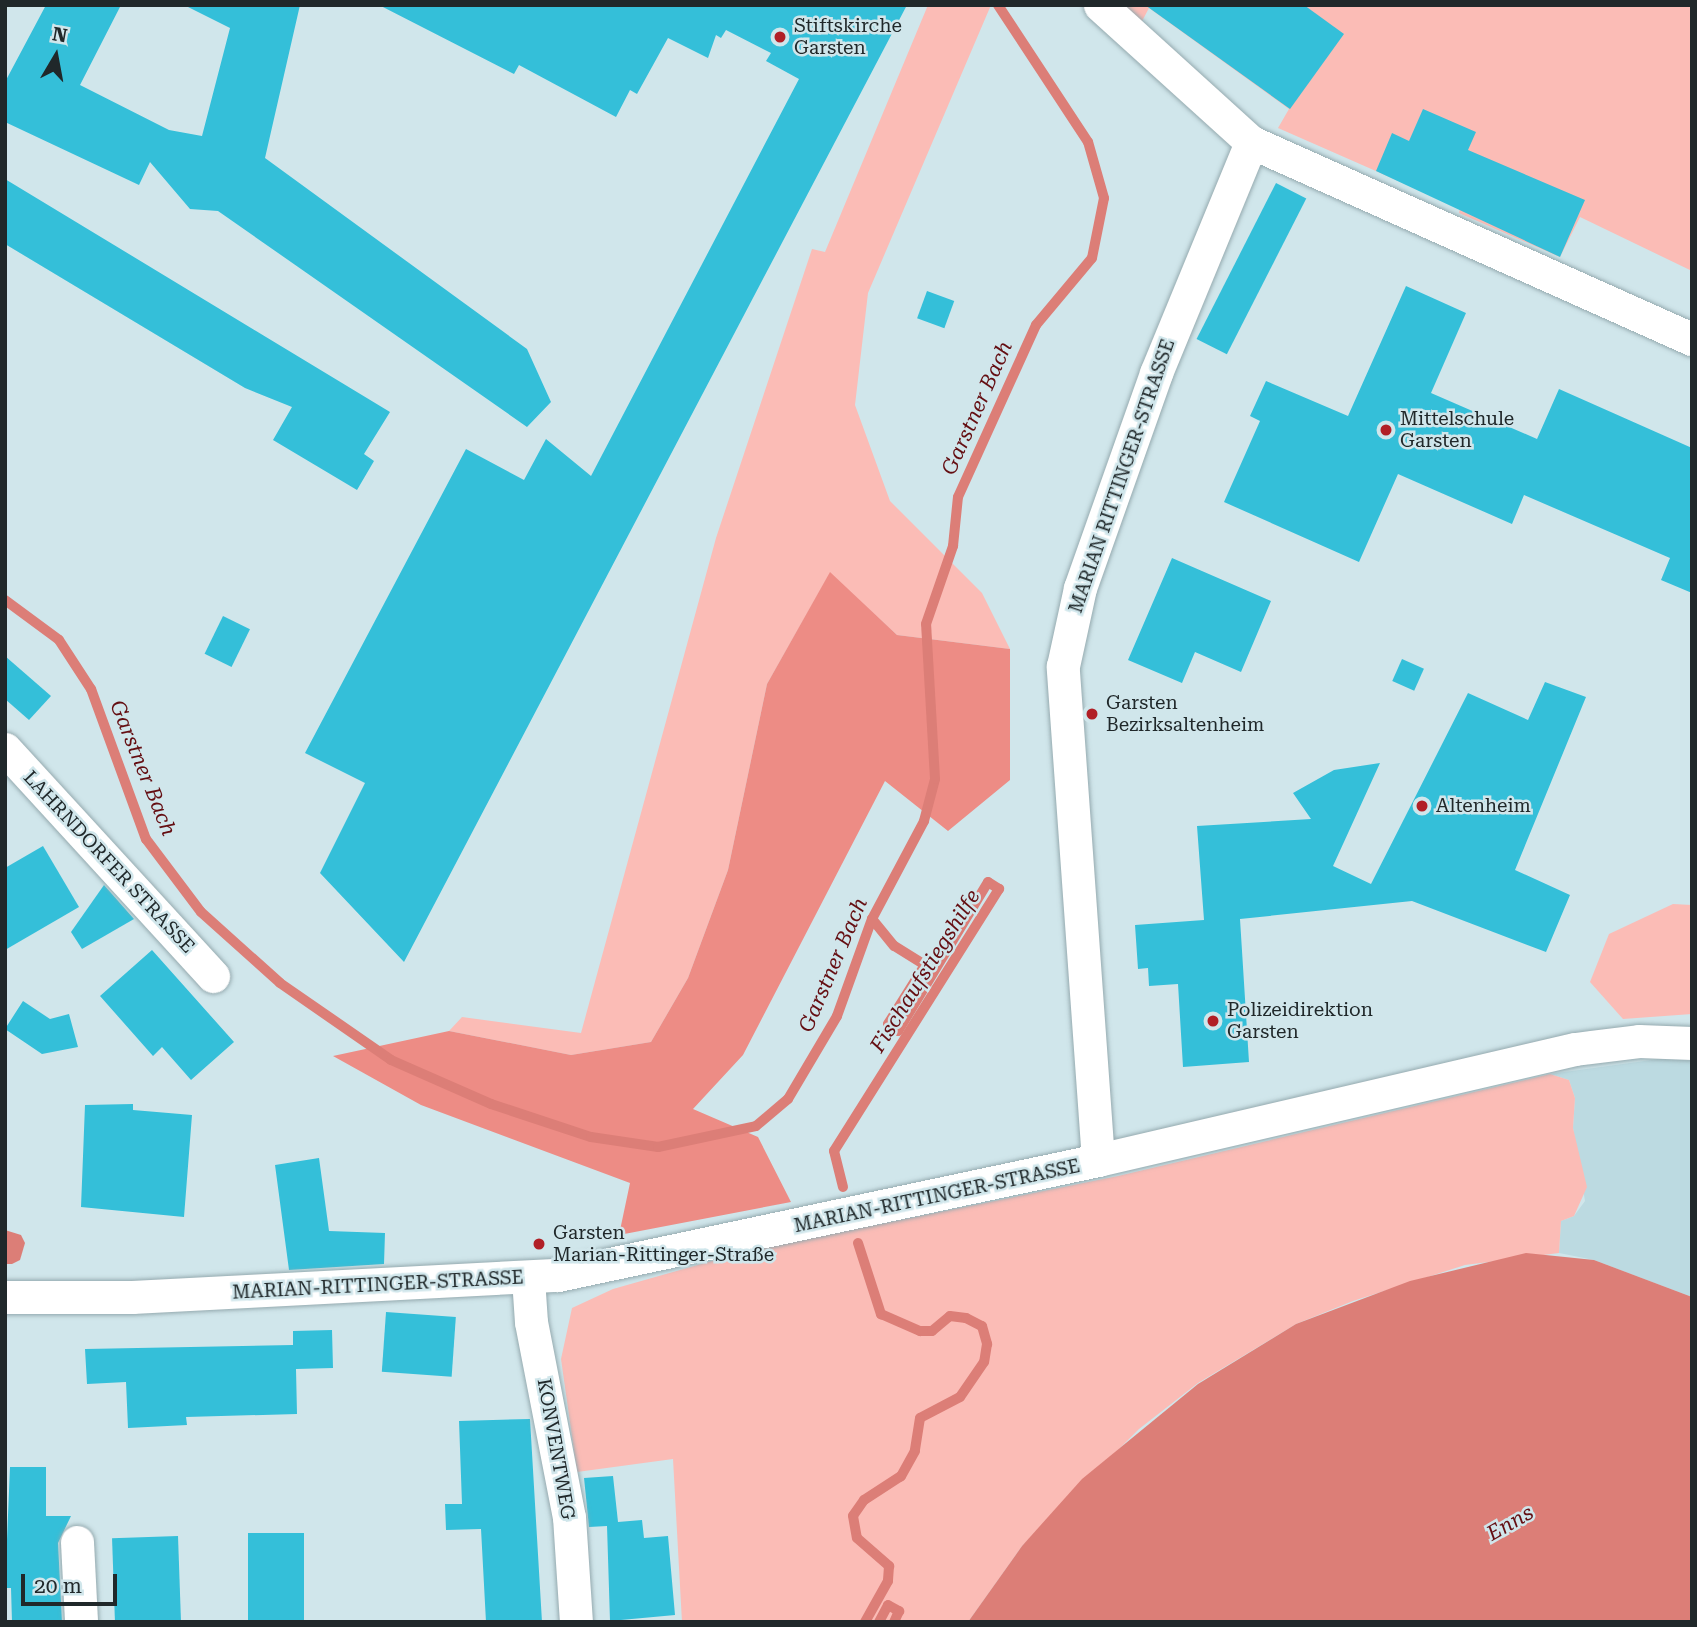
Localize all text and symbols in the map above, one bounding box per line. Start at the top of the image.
place label: Stiftskirche Garsten [794,15,902,59]
north arrow [21,21,91,91]
text: N [51,22,69,47]
marker: Stiftskirche Garsten [772,29,788,45]
street label: MARIAN RITTINGER-STRASSE [1064,336,1180,616]
water label: Garstner Bach [936,337,1018,479]
place label: Mittelschule Garsten [1400,408,1514,452]
marker: Mittelschule Garsten [1378,422,1394,438]
place label: Garsten Bezirksaltenheim [1106,692,1264,736]
water label: Garstner Bach [104,697,182,839]
marker: Garsten Bezirksaltenheim [1084,706,1100,722]
street label: LAHRNDORFER STRASSE [19,766,199,958]
place label: Altenheim [1436,795,1531,817]
marker: Altenheim [1414,798,1430,814]
water label: Fischaufstiegshilfe [865,885,985,1057]
water label: Garstner Bach [793,894,873,1036]
place label: Polizeidirektion Garsten [1227,999,1373,1043]
marker: Polizeidirektion Garsten [1205,1013,1221,1029]
street label: MARIAN-RITTINGER-STRASSE [792,1155,1082,1237]
place label: Garsten Marian-Rittinger-Straße [553,1222,774,1266]
marker: Garsten Marian-Rittinger-Straße [531,1236,547,1252]
street label: MARIAN-RITTINGER-STRASSE [232,1266,524,1304]
street label: KONVENTWEG [532,1377,580,1521]
water label: Enns [1482,1500,1538,1546]
scale bar [24,1560,121,1604]
text: 20 m [34,1574,82,1598]

